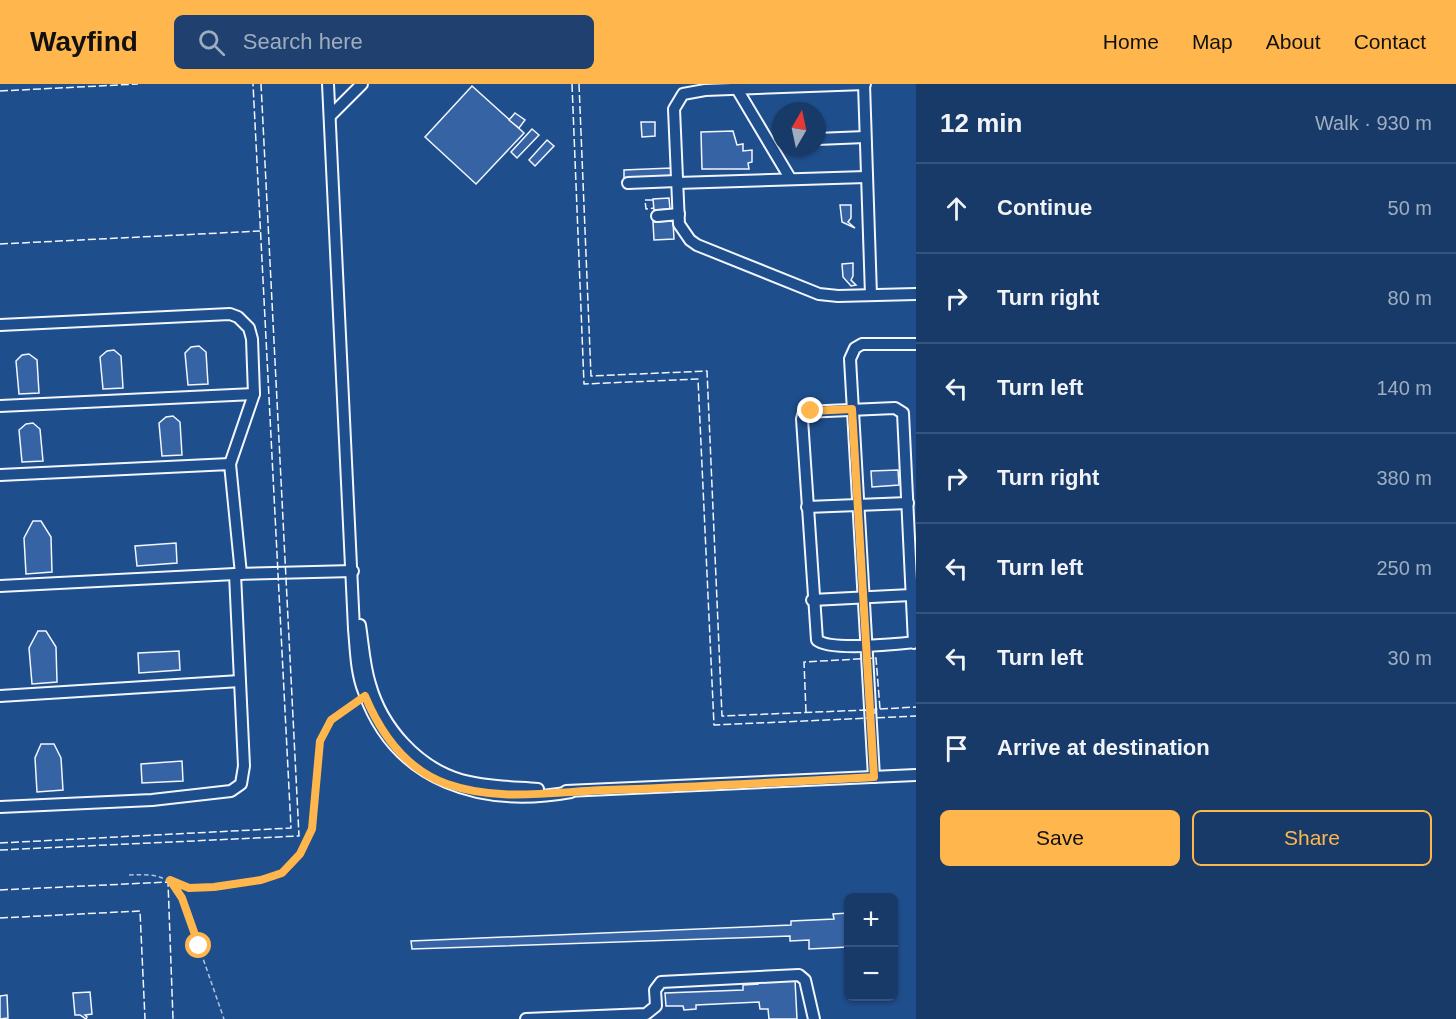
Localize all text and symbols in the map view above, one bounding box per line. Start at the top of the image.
search box [174,15,594,69]
text: Wayfind [30,26,138,57]
icon: search [195,26,228,59]
text: Search here [243,29,363,54]
text: Home [1103,30,1159,53]
text: Map [1192,30,1233,53]
text: About [1266,30,1321,53]
text: Contact [1354,30,1426,53]
north arrow [772,102,826,156]
text: 12 min [940,108,1022,138]
text: Walk · 930 m [1315,112,1432,134]
icon: ahead [940,192,973,225]
text: Continue [997,195,1092,220]
text: 50 m [1388,197,1432,219]
icon: right [940,282,973,315]
text: Turn right [997,285,1099,310]
text: 80 m [1388,287,1432,309]
icon: left [940,372,973,405]
text: Turn left [997,375,1083,400]
text: 140 m [1376,377,1432,399]
route end [797,397,823,423]
icon: right [940,462,973,495]
text: Turn right [997,465,1099,490]
text: 380 m [1376,467,1432,489]
icon: left [940,552,973,585]
text: Turn left [997,555,1083,580]
text: 250 m [1376,557,1432,579]
icon: left [940,642,973,675]
text: Turn left [997,645,1083,670]
text: 30 m [1388,647,1432,669]
icon: arrive [940,732,973,765]
text: Arrive at destination [997,735,1210,760]
button: Save [940,810,1180,866]
button: Share [1192,810,1432,866]
map controls [844,893,898,1001]
button: + [844,893,898,947]
route start [185,932,211,958]
button: − [844,947,898,1001]

